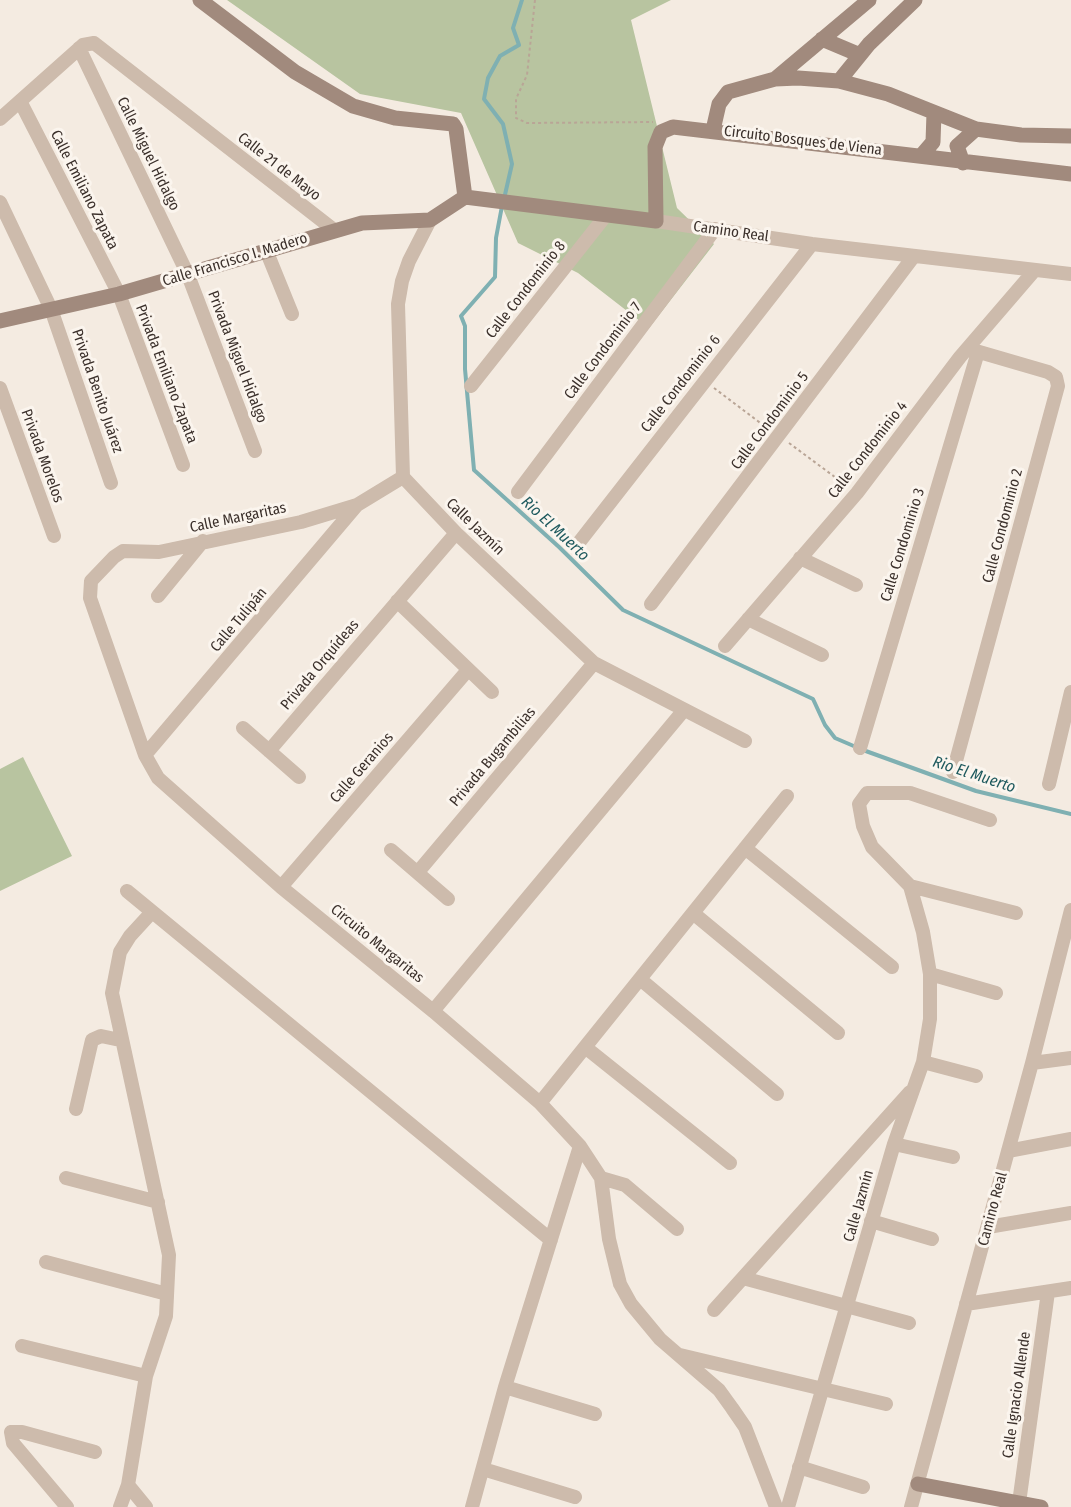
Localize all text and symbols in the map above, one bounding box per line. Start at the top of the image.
street label: Calle Miguel Hidalgo [113,94,183,214]
street label: Circuito Bosques de Viena [723,122,883,160]
street label: Calle Emiliano Zapata [46,127,122,253]
street label: Calle 21 de Mayo [234,129,324,205]
street label: Camino Real [692,218,770,246]
street label: Calle Francisco I. Madero [160,229,310,291]
street label: Calle Condominio 8 [482,238,570,342]
street label: Privada Miguel Hidalgo [203,288,271,426]
street label: Calle Condominio 7 [561,299,645,403]
street label: Privada Emiliano Zapata [131,302,201,446]
street label: Privada Benito Juárez [67,327,127,455]
street label: Calle Condominio 6 [637,332,725,436]
street label: Calle Condominio 5 [727,369,813,473]
street label: Calle Condominio 4 [825,398,911,502]
street label: Privada Morelos [17,407,67,505]
street label: Calle Condominio 2 [979,467,1027,585]
street label: Calle Condominio 3 [877,486,929,604]
water label: Rio El Muerto [517,493,593,565]
street label: Calle Jazmín [442,495,508,559]
street label: Calle Margaritas [188,499,288,537]
street label: Calle Tulipán [207,584,271,656]
street label: Privada Orquídeas [277,616,363,714]
street label: Privada Bugambilias [446,704,540,810]
street label: Calle Geranios [326,729,398,807]
water label: Rio El Muerto [930,753,1018,797]
street label: Circuito Margaritas [327,901,427,987]
street label: Calle Jazmín [840,1168,878,1244]
street label: Camino Real [974,1170,1012,1248]
street label: Calle Ignacio Allende [999,1330,1035,1460]

